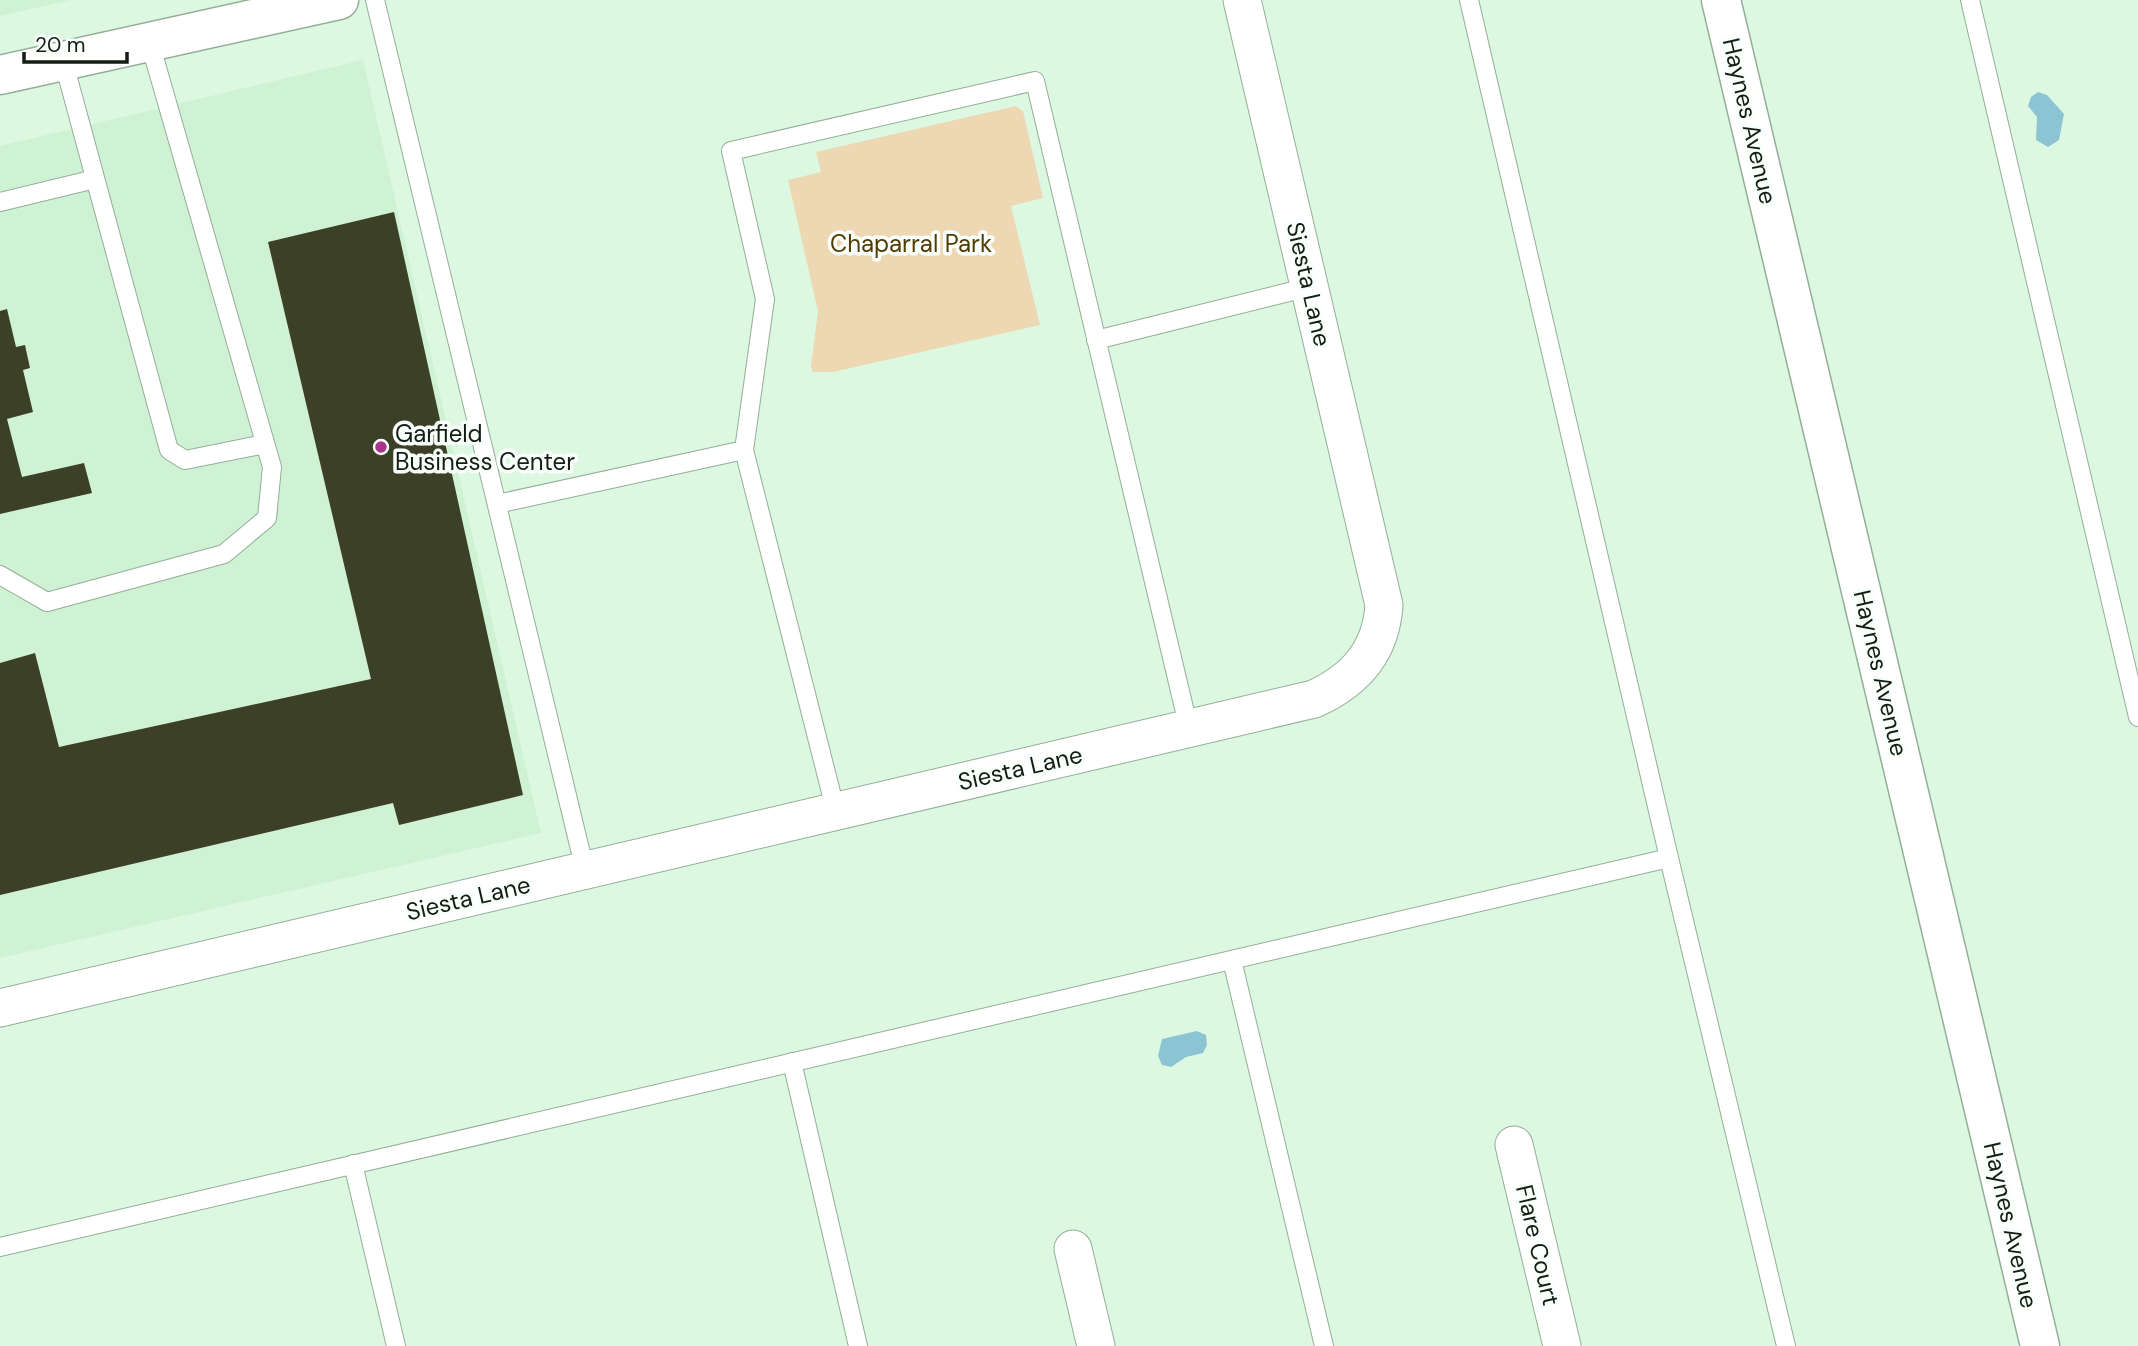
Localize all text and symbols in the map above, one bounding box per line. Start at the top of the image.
scale bar [24,21,128,65]
text: 20 m [35,31,86,59]
street label: Haynes Avenue [1716,35,1784,207]
street label: Siesta Lane [1280,219,1338,349]
park label: Chaparral Park [830,228,992,259]
place label: Garfield Business Center [395,418,575,477]
marker: Garfield Business Center [373,439,389,455]
street label: Haynes Avenue [1847,587,1915,759]
street label: Siesta Lane [955,739,1085,797]
street label: Siesta Lane [403,869,533,927]
street label: Haynes Avenue [1977,1139,2045,1311]
street label: Flare Court [1509,1182,1567,1308]

